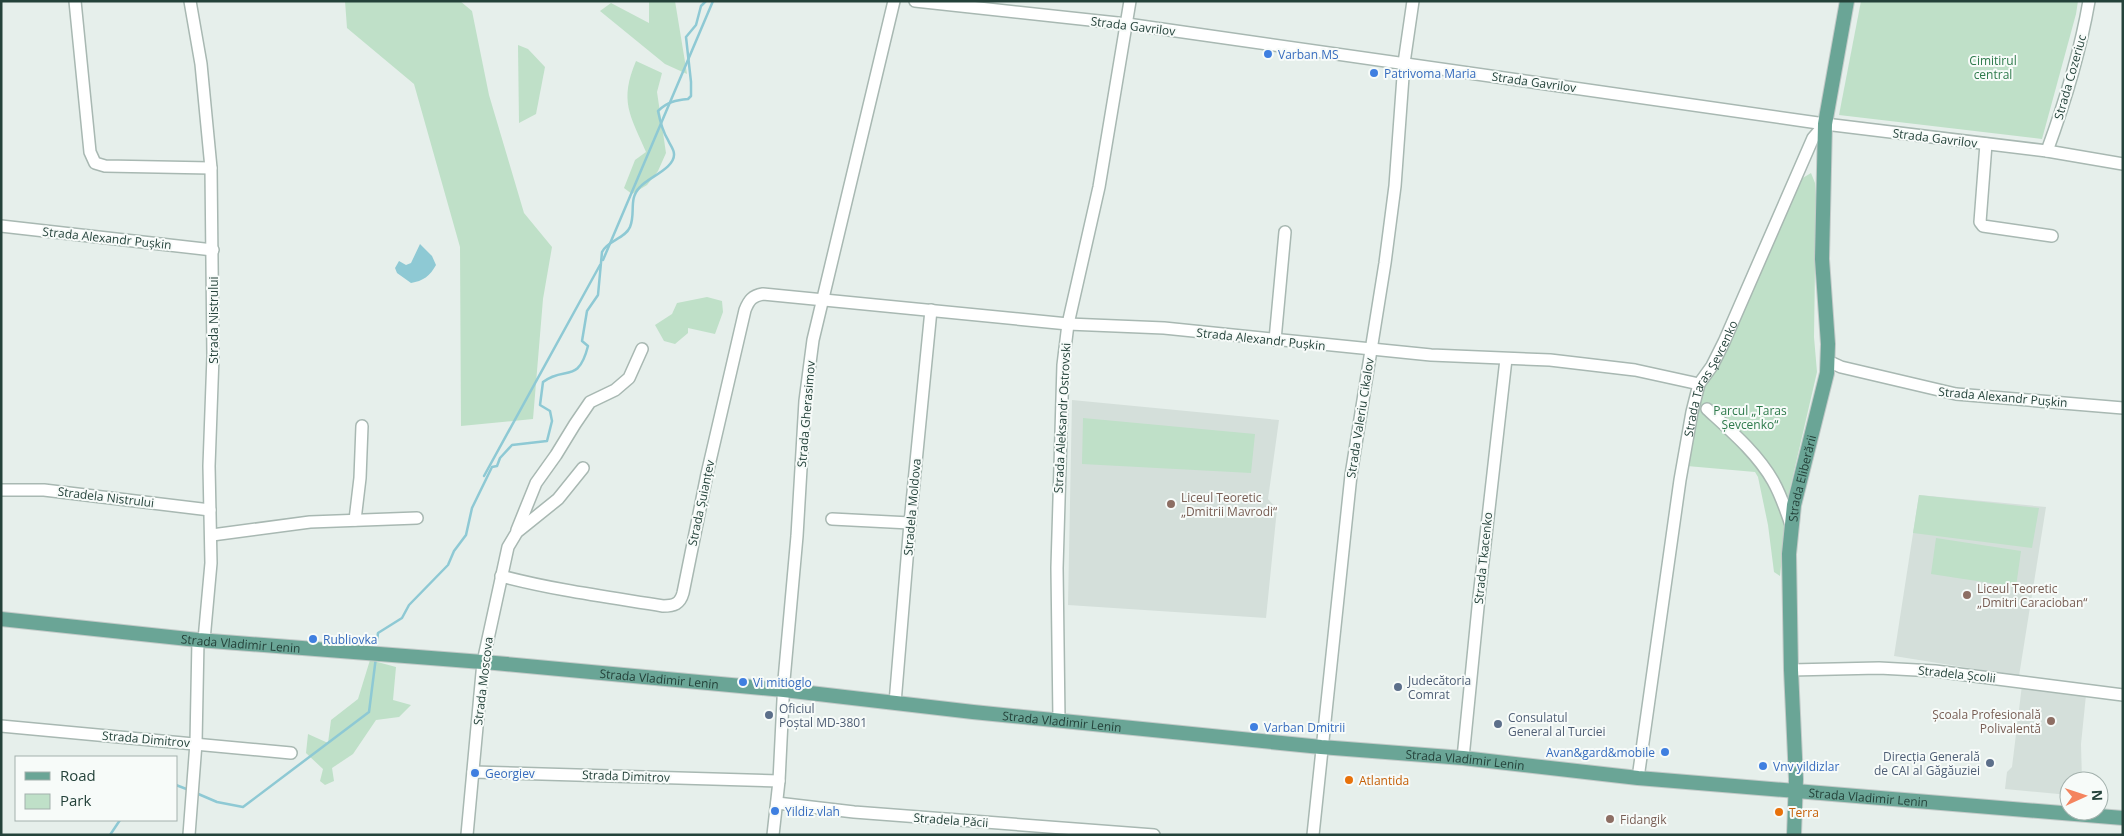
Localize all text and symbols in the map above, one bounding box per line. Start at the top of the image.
street label: Strada Gavrilov [1090,12,1176,40]
street label: Strada Cozeriuc [2050,32,2090,122]
place label: Varban MS [1278,46,1339,63]
marker: Varban MS [1262,48,1274,60]
park label: Cimitirul central [1969,52,2017,83]
place label: Patrivoma Maria [1384,65,1476,82]
marker: Patrivoma Maria [1368,67,1380,79]
street label: Strada Gavrilov [1491,68,1577,96]
street label: Strada Gavrilov [1892,124,1978,152]
street label: Strada Alexandr Pușkin [42,223,172,253]
street label: Strada Nistrului [205,276,222,364]
street label: Strada Taras Șevcenko [1679,317,1741,438]
street label: Strada Alexandr Pușkin [1196,324,1326,354]
street label: Strada Aleksandr Ostrovski [1050,342,1074,494]
street label: Strada Valeriu Cikalov [1342,357,1378,479]
street label: Strada Gherasimov [793,360,819,468]
street label: Strada Alexandr Pușkin [1938,383,2068,411]
park label: Parcul „Taras Șevcenko“ [1713,402,1787,433]
street label: Strada Eliberării [1784,433,1820,523]
street label: Strada Șuianțev [684,458,718,548]
street label: Stradela Moldova [899,458,925,556]
street label: Stradela Nistrului [57,483,155,511]
place label: Liceul Teoretic „Dmitrii Mavrodi“ [1181,489,1278,520]
marker: Liceul Teoretic „Dmitrii Mavrodi“ [1165,498,1177,510]
street label: Strada Tkacenko [1470,511,1496,605]
place label: Liceul Teoretic „Dmitri Caracioban“ [1977,580,2088,611]
marker: Liceul Teoretic „Dmitri Caracioban“ [1961,589,1973,601]
street label: Strada Vladimir Lenin [180,630,301,656]
place label: Rubliovka [323,631,377,648]
marker: Rubliovka [307,633,319,645]
street label: Strada Moscova [469,636,497,726]
street label: Stradela Școlii [1917,661,1997,687]
street label: Strada Vladimir Lenin [599,664,720,692]
place label: Judecătoria Comrat [1407,672,1471,703]
place label: Vi mitioglo [753,674,812,691]
marker: Vi mitioglo [737,676,749,688]
marker: Judecătoria Comrat [1392,681,1404,693]
place label: Oficiul Poștal MD-3801 [779,700,867,731]
place label: Școala Profesională Polivalentă [1932,706,2041,737]
street label: Strada Vladimir Lenin [1002,707,1122,735]
marker: Oficiul Poștal MD-3801 [763,709,775,721]
place label: Consulatul General al Turciei [1508,709,1606,740]
marker: Școala Profesională Polivalentă [2045,715,2057,727]
marker: Consulatul General al Turciei [1492,718,1504,730]
place label: Varban Dmitrii [1264,719,1345,736]
marker: Varban Dmitrii [1248,721,1260,733]
street label: Strada Dimitrov [102,727,190,751]
place label: Avan&gard&mobile [1546,744,1655,761]
street label: Strada Vladimir Lenin [1405,745,1526,774]
marker: Avan&gard&mobile [1659,746,1671,758]
place label: Direcția Generală de CAI al Găgăuziei [1874,748,1980,779]
legend [15,756,178,821]
marker: Direcția Generală de CAI al Găgăuziei [1984,757,1996,769]
place label: Vnv yildizlar [1773,758,1839,775]
marker: Vnv yildizlar [1757,760,1769,772]
text: Road [60,765,96,785]
place label: Georgiev [485,765,535,782]
street label: Strada Dimitrov [582,766,670,786]
marker: Georgiev [469,767,481,779]
north arrow [2059,771,2109,821]
place label: Atlantida [1359,772,1409,789]
marker: Atlantida [1343,774,1355,786]
street label: Strada Vladimir Lenin [1808,784,1929,810]
text: N [2088,789,2107,801]
text: Park [60,790,91,810]
place label: Yildiz vlah [785,803,840,820]
place label: Terra [1789,804,1819,821]
marker: Yildiz vlah [769,805,781,817]
marker: Terra [1773,806,1785,818]
street label: Stradela Păcii [913,809,989,831]
place label: Fidangik [1620,811,1667,828]
marker: Fidangik [1604,813,1616,825]

